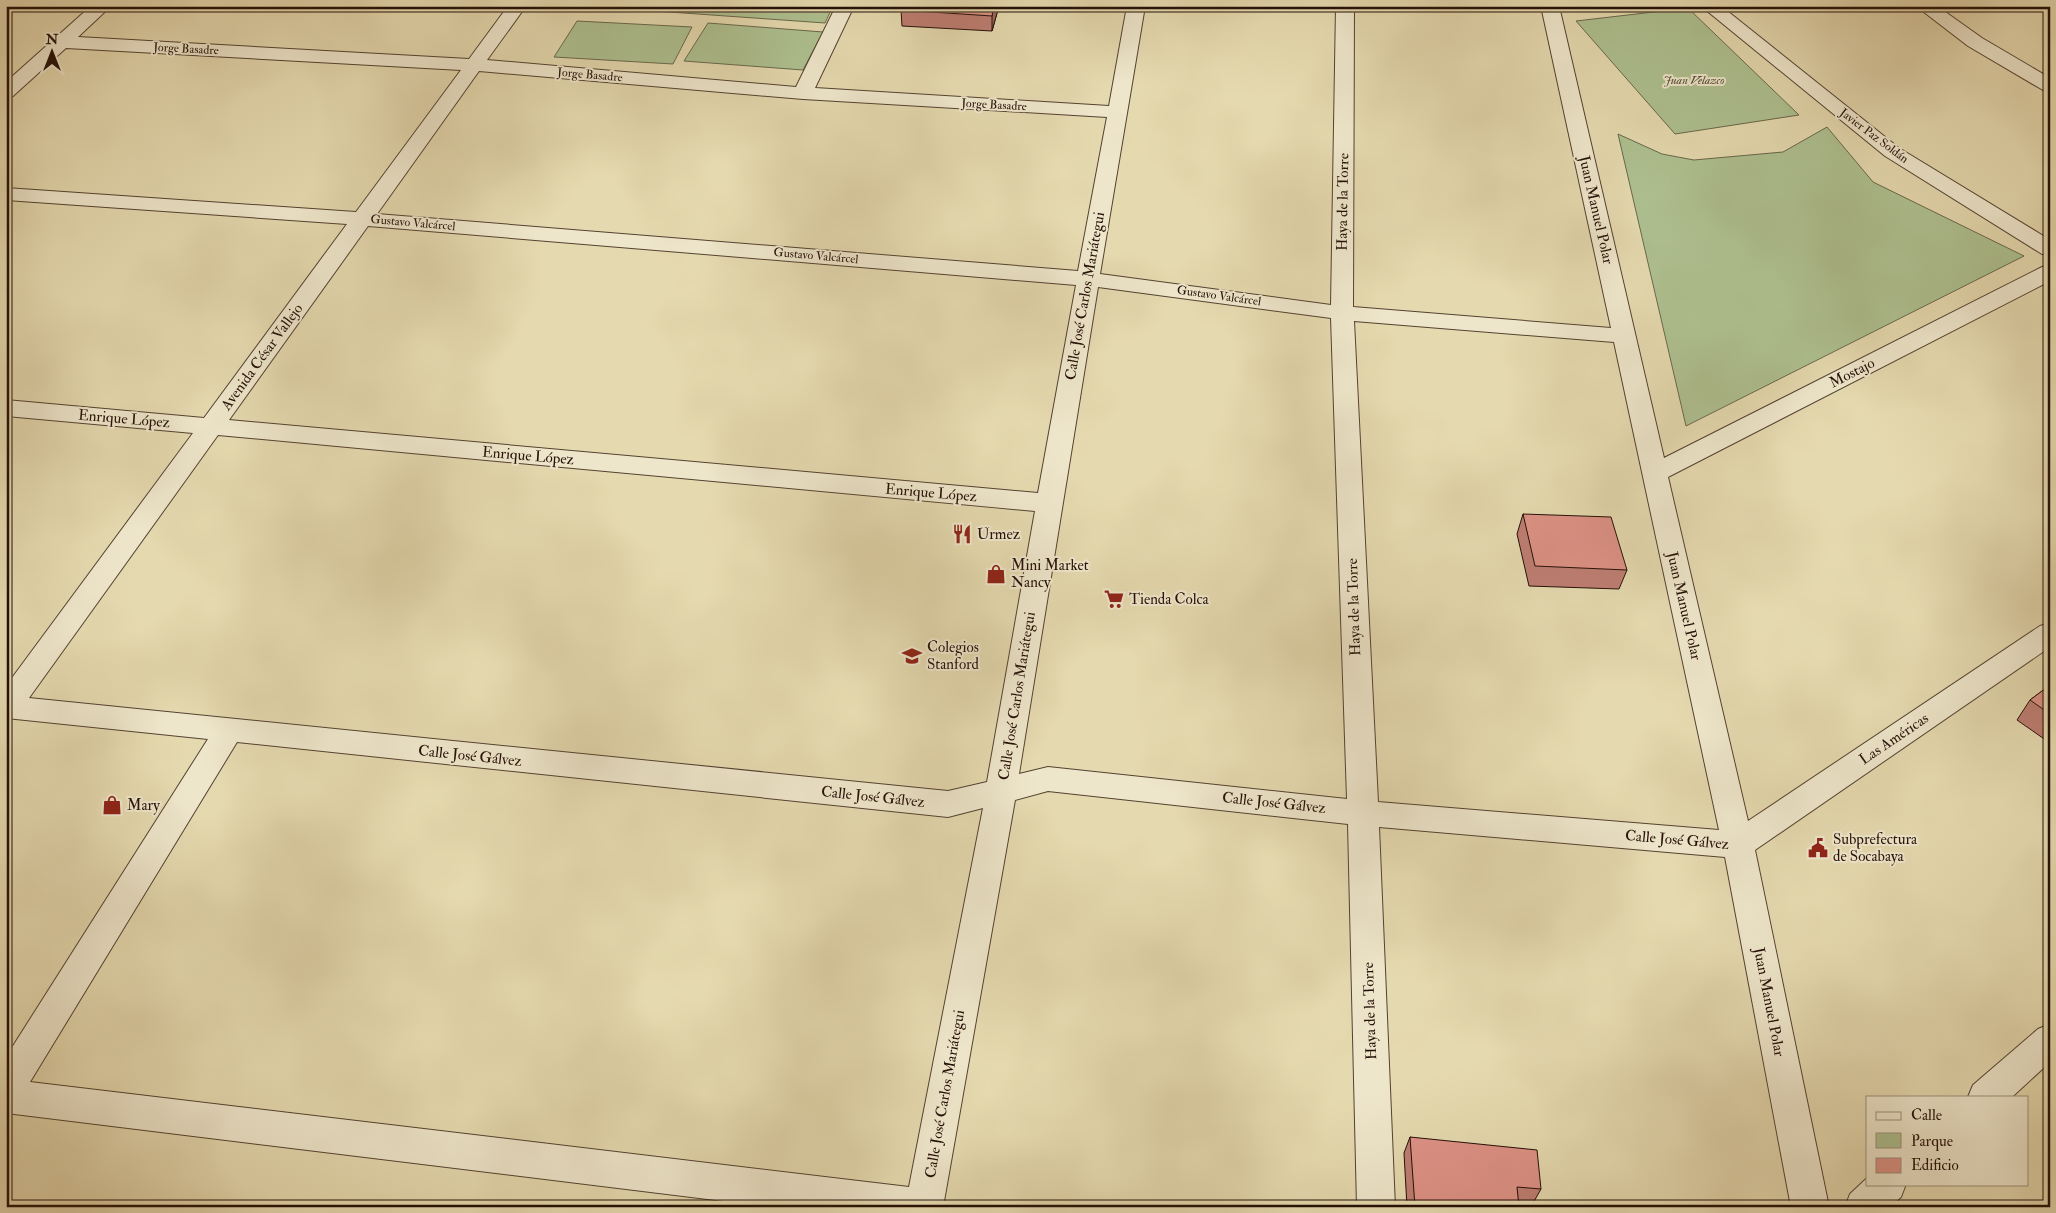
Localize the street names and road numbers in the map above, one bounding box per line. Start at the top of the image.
street label: Jorge Basadre [152,40,219,58]
street label: Jorge Basadre [556,65,623,85]
street label: Jorge Basadre [960,96,1027,114]
street label: Javier Paz Soldán [1836,105,1911,167]
street label: Haya de la Torre [1333,153,1353,251]
street label: Juan Manuel Polar [1573,153,1618,267]
street label: Calle José Carlos Mariátegui [1061,210,1110,382]
street label: Gustavo Valcárcel [370,212,456,234]
street label: Gustavo Valcárcel [773,245,859,267]
street label: Gustavo Valcárcel [1176,283,1262,309]
street label: Avenida César Vallejo [216,300,307,415]
street label: Mostajo [1826,354,1878,392]
street label: Enrique López [77,406,171,433]
street label: Enrique López [481,443,575,470]
street label: Enrique López [884,480,978,507]
street label: Juan Manuel Polar [1661,549,1706,663]
street label: Haya de la Torre [1343,558,1365,656]
street label: Calle José Carlos Mariátegui [994,610,1041,782]
street label: Las Américas [1856,709,1932,769]
street label: Calle José Gálvez [417,741,523,772]
street label: Calle José Gálvez [820,782,926,813]
street label: Calle José Gálvez [1221,788,1327,819]
street label: Calle José Gálvez [1624,826,1730,855]
street label: Juan Manuel Polar [1748,945,1789,1059]
street label: Haya de la Torre [1359,962,1381,1060]
street label: Calle José Carlos Mariátegui [921,1008,970,1180]

